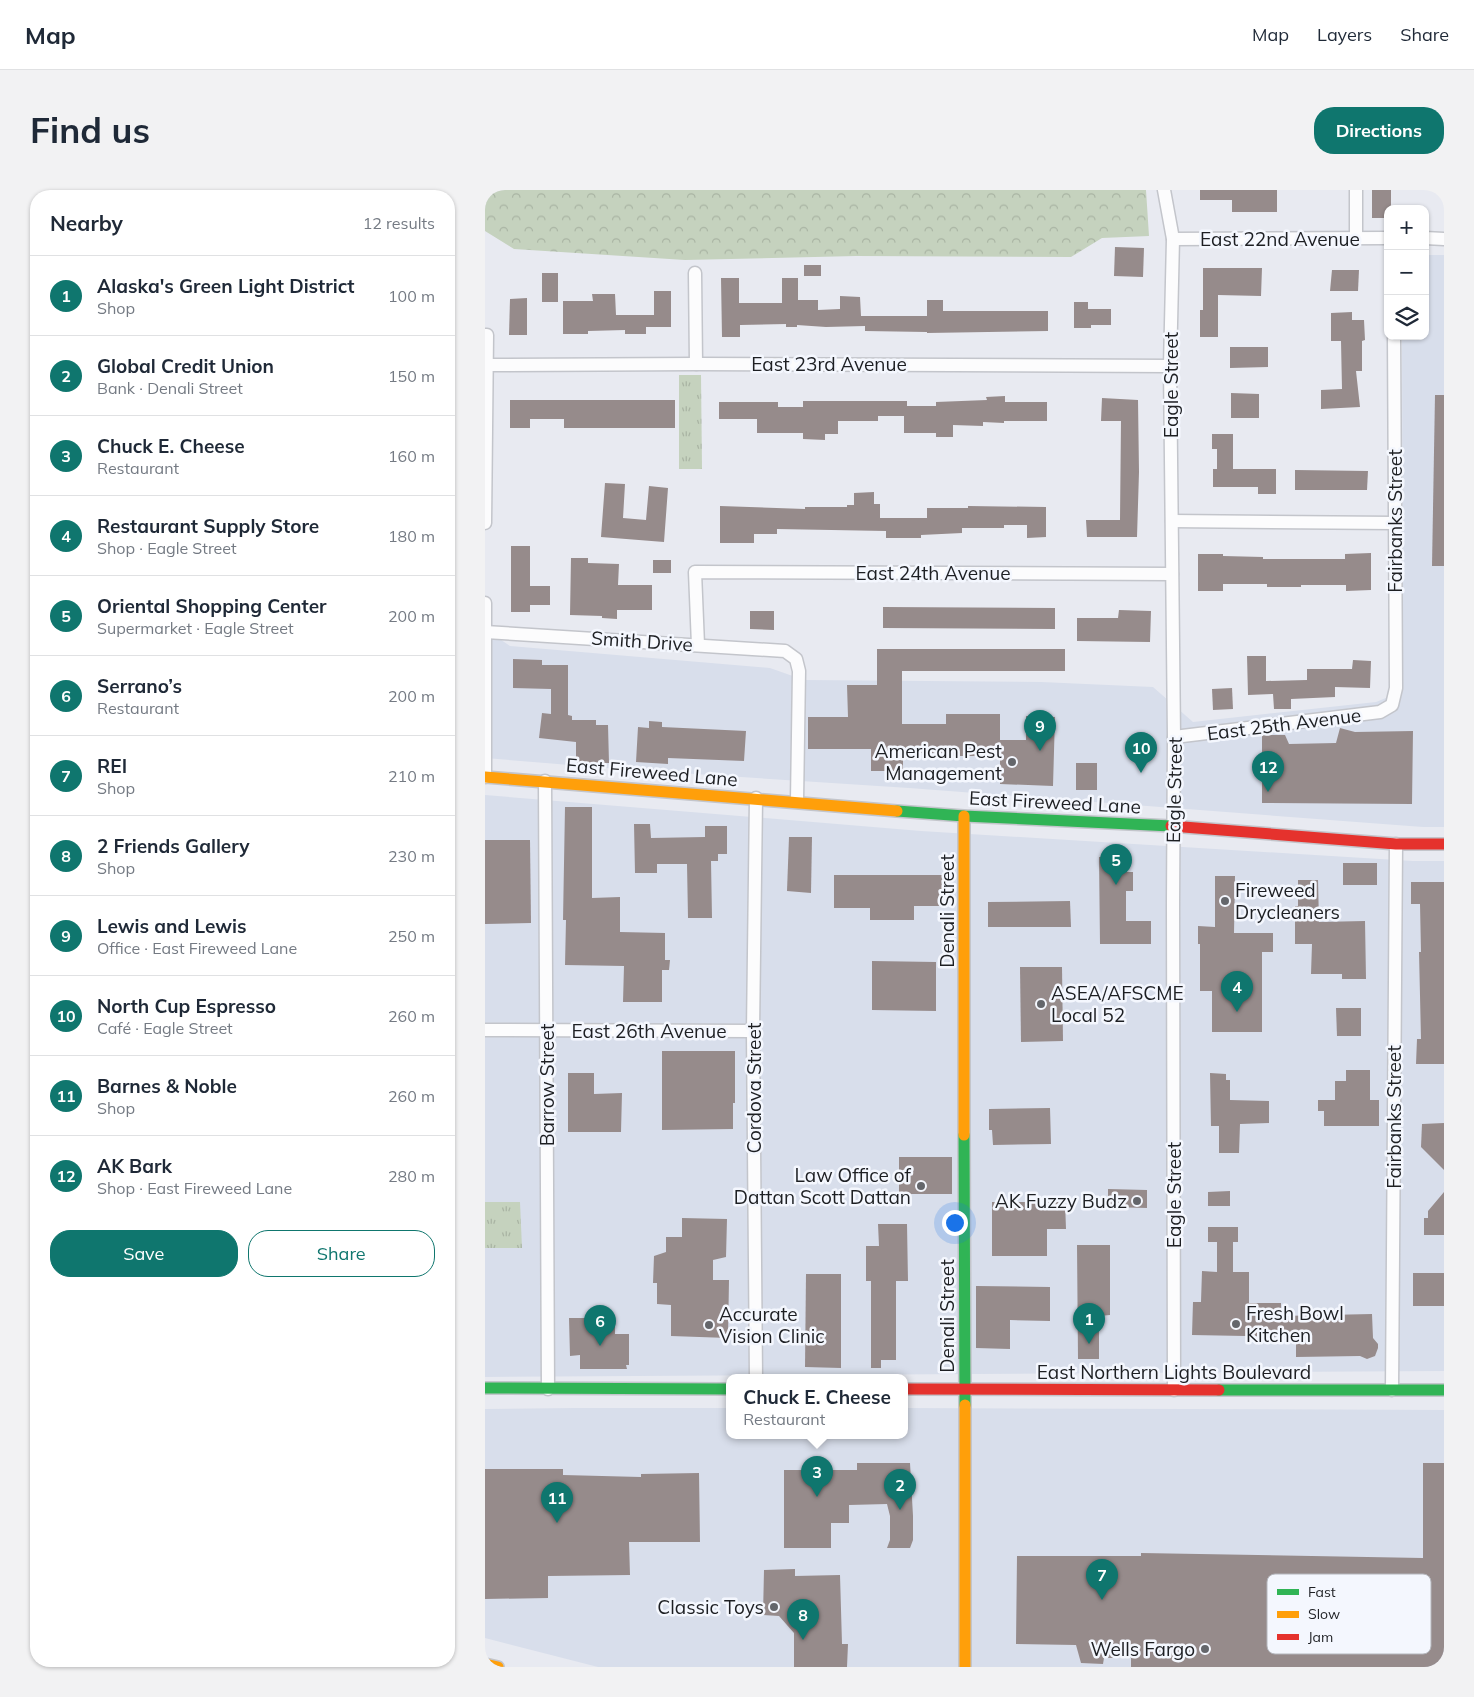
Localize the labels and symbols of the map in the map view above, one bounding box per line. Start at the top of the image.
street label: East 22nd Avenue [1200,227,1360,251]
street label: Eagle Street [1159,332,1183,438]
street label: East 23rd Avenue [751,352,907,376]
street label: Fairbanks Street [1383,449,1407,593]
street label: East 24th Avenue [855,561,1011,585]
street label: Smith Drive [590,625,694,657]
street label: East 25th Avenue [1206,703,1362,745]
pin: 9 [1024,710,1056,751]
pin: 10 [1125,732,1157,773]
street label: Eagle Street [1161,736,1187,843]
place label: American Pest Management [875,739,1002,785]
pin: 12 [1252,751,1284,792]
street label: East Fireweed Lane [565,753,739,791]
marker: American Pest Management [1006,756,1018,768]
street label: East Fireweed Lane [968,786,1142,818]
pin: 5 [1100,844,1132,885]
street label: Denali Street [935,854,959,968]
place label: Fireweed Drycleaners [1235,878,1340,924]
marker: Fireweed Drycleaners [1219,895,1231,907]
pin: 4 [1221,971,1253,1012]
place label: ASEA/AFSCME Local 52 [1051,981,1184,1027]
marker: ASEA/AFSCME Local 52 [1035,998,1047,1010]
street label: East 26th Avenue [571,1019,727,1043]
street label: Cordova Street [742,1022,766,1153]
street label: Barrow Street [535,1023,559,1146]
street label: Fairbanks Street [1382,1045,1406,1189]
street label: Eagle Street [1162,1142,1186,1248]
place label: Law Office of Dattan Scott Dattan [734,1163,912,1209]
marker: Law Office of Dattan Scott Dattan [915,1180,927,1192]
place label: AK Fuzzy Budz [995,1189,1127,1213]
marker: AK Fuzzy Budz [1131,1195,1143,1207]
your location [942,1210,968,1236]
street label: Denali Street [935,1259,959,1373]
place label: Fresh Bowl Kitchen [1246,1301,1344,1347]
place label: Accurate Vision Clinic [719,1302,825,1348]
pin: 1 [1073,1303,1105,1344]
pin: 6 [584,1305,616,1346]
marker: Fresh Bowl Kitchen [1230,1318,1242,1330]
marker: Accurate Vision Clinic [703,1319,715,1331]
street label: East Northern Lights Boulevard [1037,1360,1311,1384]
pin: 3 [801,1456,833,1497]
pin: 2 [884,1469,916,1510]
pin: 11 [541,1482,573,1523]
pin: 7 [1086,1559,1118,1600]
legend [1267,1574,1431,1654]
text: Fast [1308,1583,1336,1601]
place label: Classic Toys [657,1595,764,1619]
pin: 8 [787,1599,819,1640]
marker: Classic Toys [768,1601,780,1613]
text: Slow [1308,1605,1340,1623]
text: Jam [1308,1628,1333,1646]
place label: Wells Fargo [1090,1637,1195,1661]
marker: Wells Fargo [1199,1643,1211,1655]

